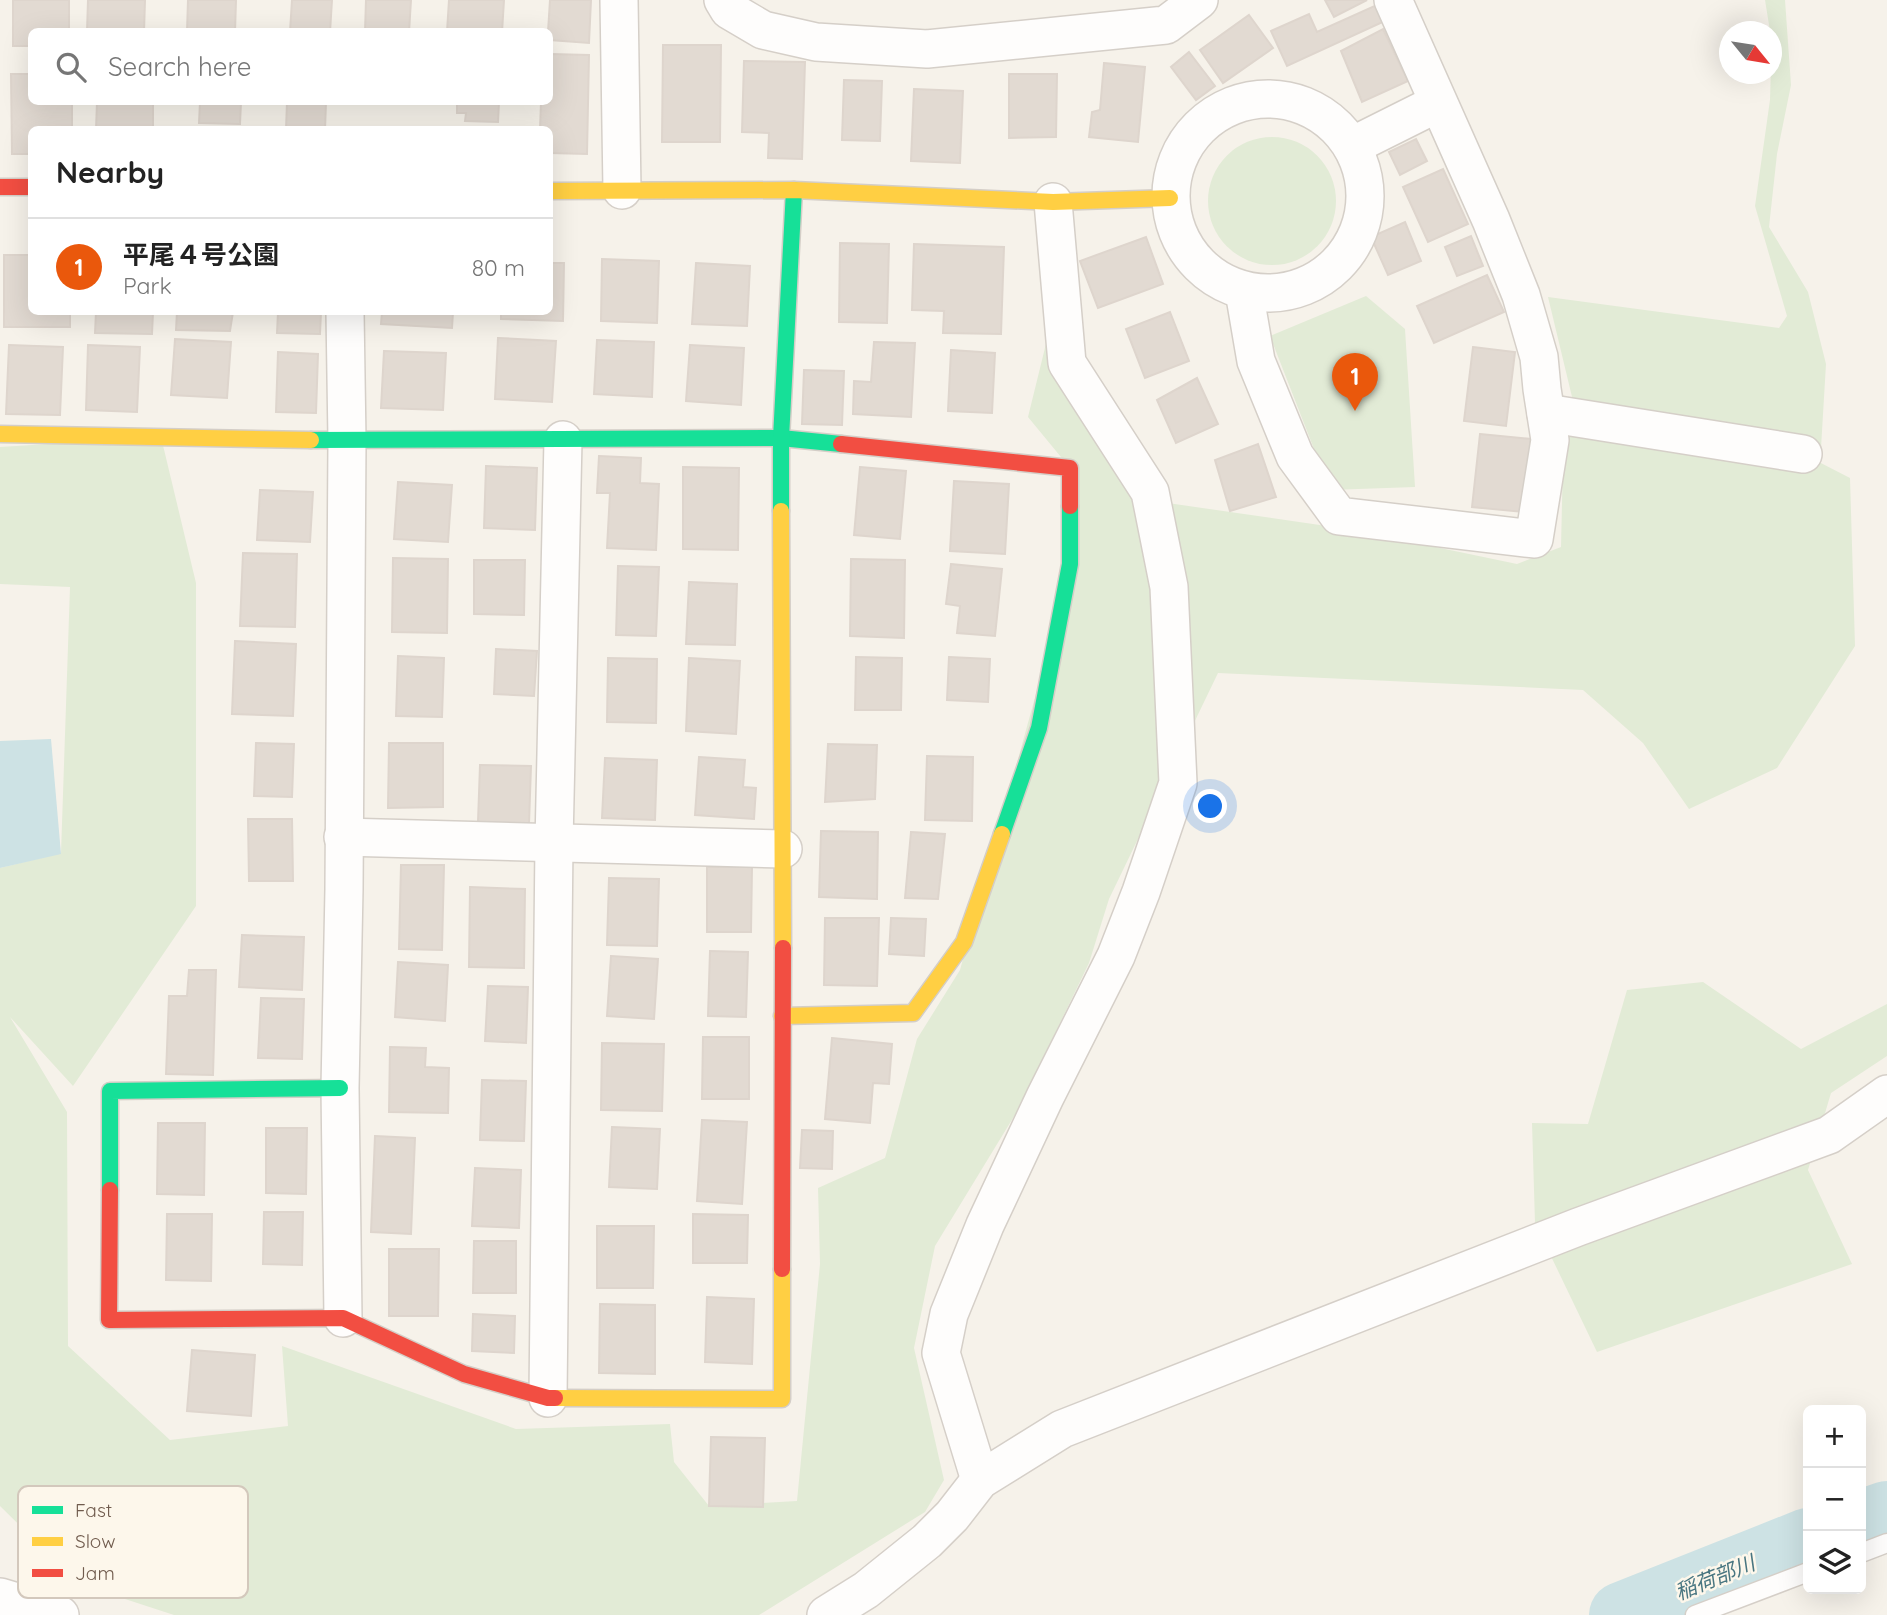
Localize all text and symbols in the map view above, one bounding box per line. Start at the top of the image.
north arrow [1719,21,1782,84]
search box [28,28,553,105]
icon: search [52,48,90,86]
text: Search here [108,50,252,83]
text: Nearby [56,153,164,191]
text: 平尾４号公園 [123,238,279,271]
text: 1 [75,253,83,282]
text: 80 m [472,253,525,282]
text: Park [123,271,172,300]
pin: 1 [1332,353,1378,411]
your location [1193,789,1227,823]
map controls [1803,1405,1866,1594]
button: + [1803,1405,1866,1468]
button: − [1803,1468,1866,1531]
legend [18,1486,248,1598]
text: Fast [75,1498,112,1522]
text: Slow [75,1529,116,1553]
button: layers [1803,1531,1866,1594]
water label: 稲荷部川 [1671,1549,1760,1605]
text: Jam [75,1561,115,1585]

